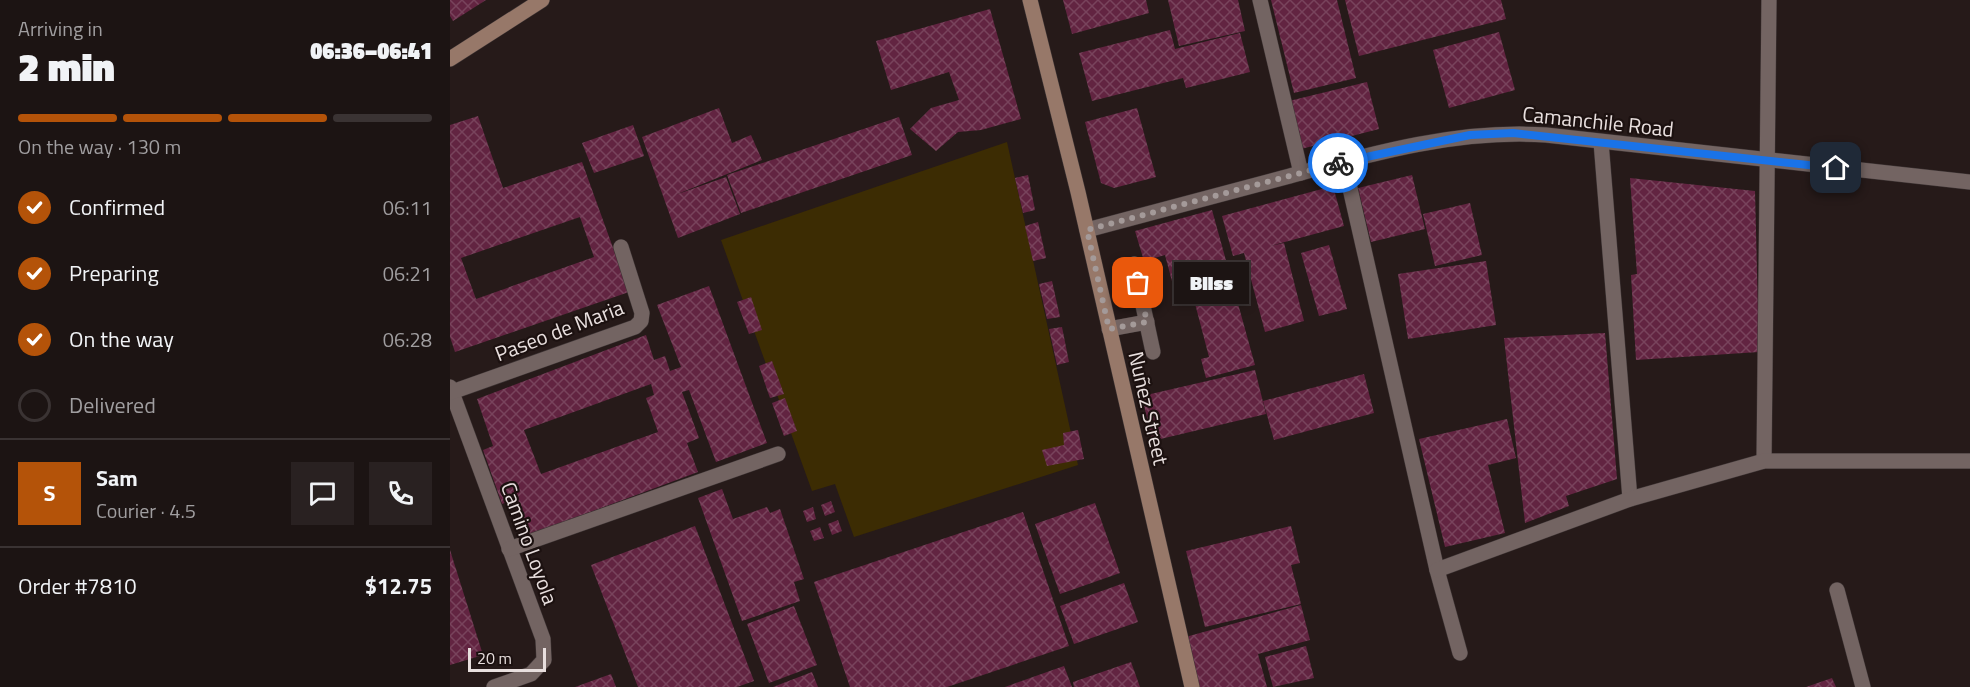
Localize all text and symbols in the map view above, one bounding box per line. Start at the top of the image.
text: Arriving in [18,13,103,44]
text: 06:36–06:41 [310,34,432,68]
text: 2 min [18,37,115,96]
street label: Camanchile Road [1521,97,1675,145]
text: On the way · 130 m [18,131,181,162]
courier [1308,133,1368,193]
pin [1810,142,1861,193]
icon: bike [1322,147,1355,180]
icon: home [1819,151,1852,184]
text: Confirmed [69,190,165,224]
icon: check [18,191,51,224]
text: 06:11 [383,192,432,223]
text: Preparing [69,256,159,290]
icon: check [18,257,51,290]
pin [1112,257,1163,308]
text: 06:21 [383,258,432,289]
callout: Bliss [1174,262,1249,304]
icon: bag [1121,266,1154,299]
text: Bliss [1190,267,1233,298]
street label: Paseo de Maria [490,291,629,369]
text: On the way [69,322,174,356]
icon: check [18,323,51,356]
text: 06:28 [383,324,432,355]
street label: Nuñez Street [1120,348,1178,468]
text: Delivered [69,388,156,422]
text: Sam [96,461,138,495]
button: chat [291,462,354,525]
button: phone [369,462,432,525]
text: S [44,476,55,510]
street label: Camino Loyola [493,477,567,609]
text: Courier · 4.5 [96,495,196,526]
text: Order #7810 [18,569,137,603]
text: $12.75 [365,569,432,603]
scale bar [468,645,546,672]
text: 20 m [477,646,512,670]

